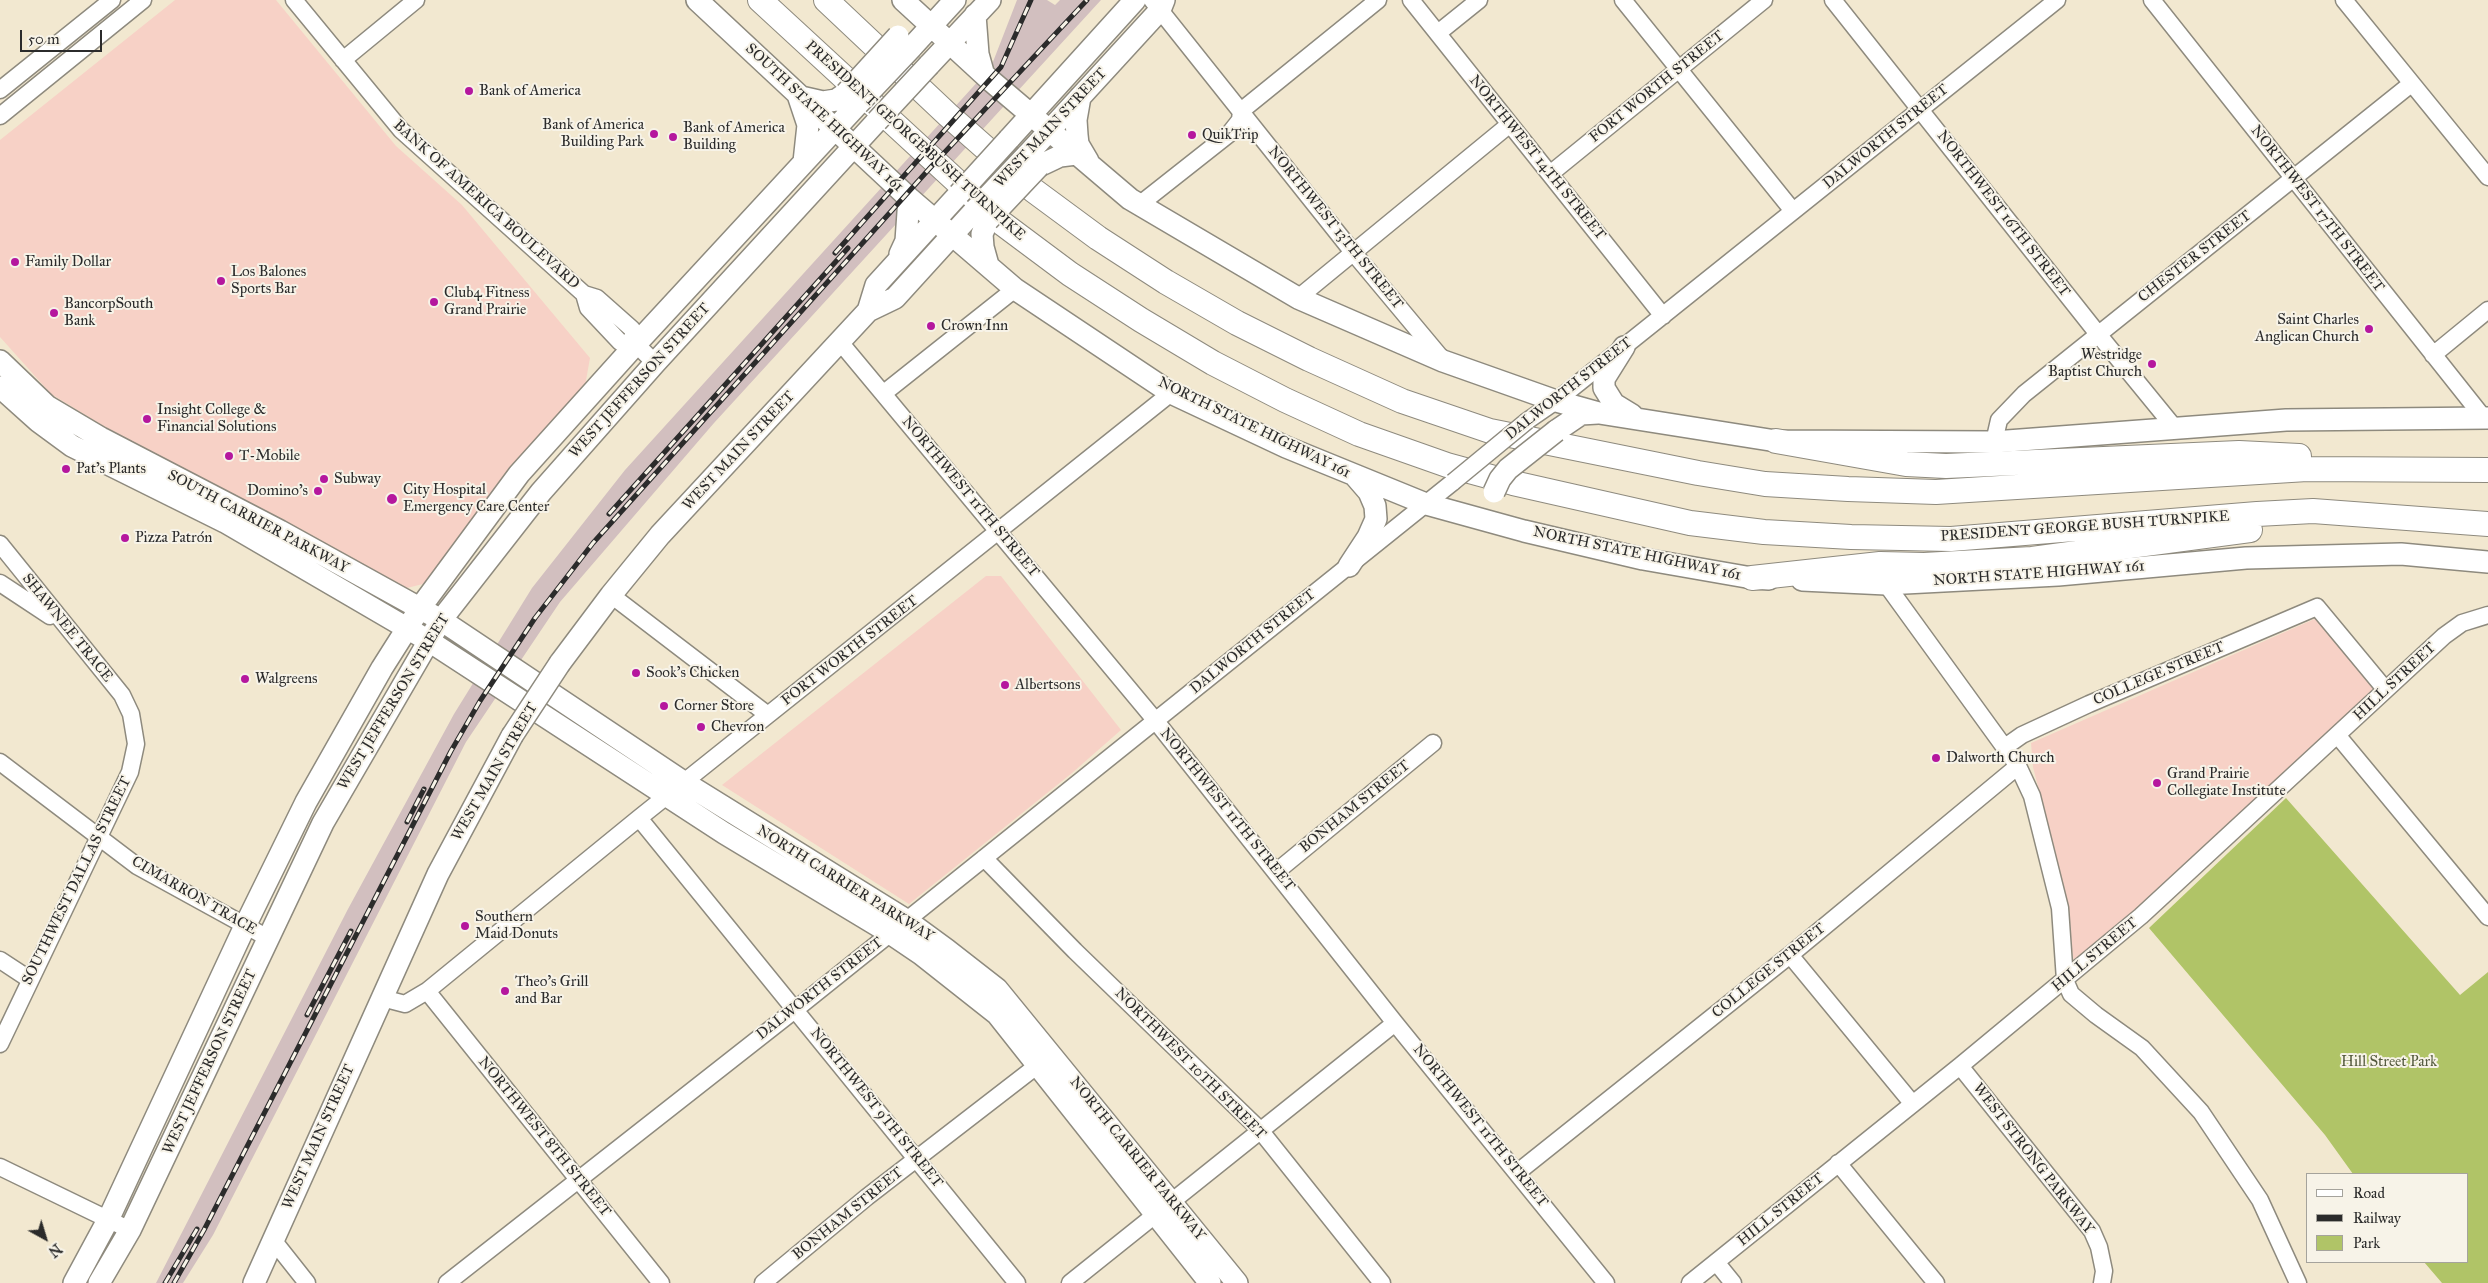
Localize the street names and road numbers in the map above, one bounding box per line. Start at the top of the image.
street label: FORT WORTH STREET [1586,27,1728,147]
street label: PRESIDENT GEORGE BUSH TURNPIKE [801,37,1029,245]
street label: SOUTH STATE HIGHWAY 161 [741,40,907,196]
street label: WEST MAIN STREET [991,65,1111,191]
street label: NORTHWEST 14TH STREET [1465,72,1609,244]
street label: DALWORTH STREET [1820,81,1952,193]
street label: BANK OF AMERICA BOULEVARD [389,117,583,293]
street label: NORTHWEST 17TH STREET [2246,122,2388,296]
street label: NORTHWEST 16TH STREET [1933,127,2073,301]
street label: NORTHWEST 13TH STREET [1264,143,1406,313]
street label: CHESTER STREET [2135,207,2255,307]
street label: WEST JEFFERSON STREET [566,300,714,462]
street label: DALWORTH STREET [1502,334,1636,444]
street label: NORTH STATE HIGHWAY 161 [1155,373,1353,483]
street label: WEST MAIN STREET [679,388,799,514]
street label: NORTHWEST 11TH STREET [897,413,1043,581]
street label: SOUTH CARRIER PARKWAY [164,466,352,578]
street label: PRESIDENT GEORGE BUSH TURNPIKE [1940,508,2230,546]
street label: NORTH STATE HIGHWAY 161 [1531,523,1743,585]
street label: NORTH STATE HIGHWAY 161 [1933,558,2145,590]
street label: SHAWNEE TRACE [18,570,116,686]
street label: DALWORTH STREET [1187,586,1319,698]
street label: FORT WORTH STREET [778,592,922,710]
street label: WEST JEFFERSON STREET [334,611,454,793]
street label: COLLEGE STREET [2091,638,2227,710]
street label: HILL STREET [2350,639,2440,725]
street label: WEST MAIN STREET [448,700,542,844]
street label: NORTHWEST 11TH STREET [1156,725,1298,895]
street label: BONHAM STREET [1296,757,1414,857]
street label: SOUTHWEST DALLAS STREET [19,774,135,988]
street label: NORTH CARRIER PARKWAY [753,822,937,946]
street label: CIMARRON TRACE [128,853,260,939]
street label: HILL STREET [2049,914,2141,996]
street label: COLLEGE STREET [1709,920,1829,1022]
street label: DALWORTH STREET [753,934,887,1044]
street label: WEST JEFFERSON STREET [159,967,261,1157]
street label: NORTHWEST 10TH STREET [1110,984,1270,1144]
street label: NORTHWEST 9TH STREET [806,1024,946,1192]
street label: NORTHWEST 11TH STREET [1409,1041,1551,1211]
street label: NORTHWEST 8TH STREET [474,1054,614,1220]
street label: WEST MAIN STREET [279,1062,359,1212]
street label: NORTH CARRIER PARKWAY [1065,1074,1209,1244]
street label: WEST STRONG PARKWAY [1969,1080,2097,1238]
street label: BONHAM STREET [789,1164,907,1264]
street label: HILL STREET [1734,1170,1828,1250]

